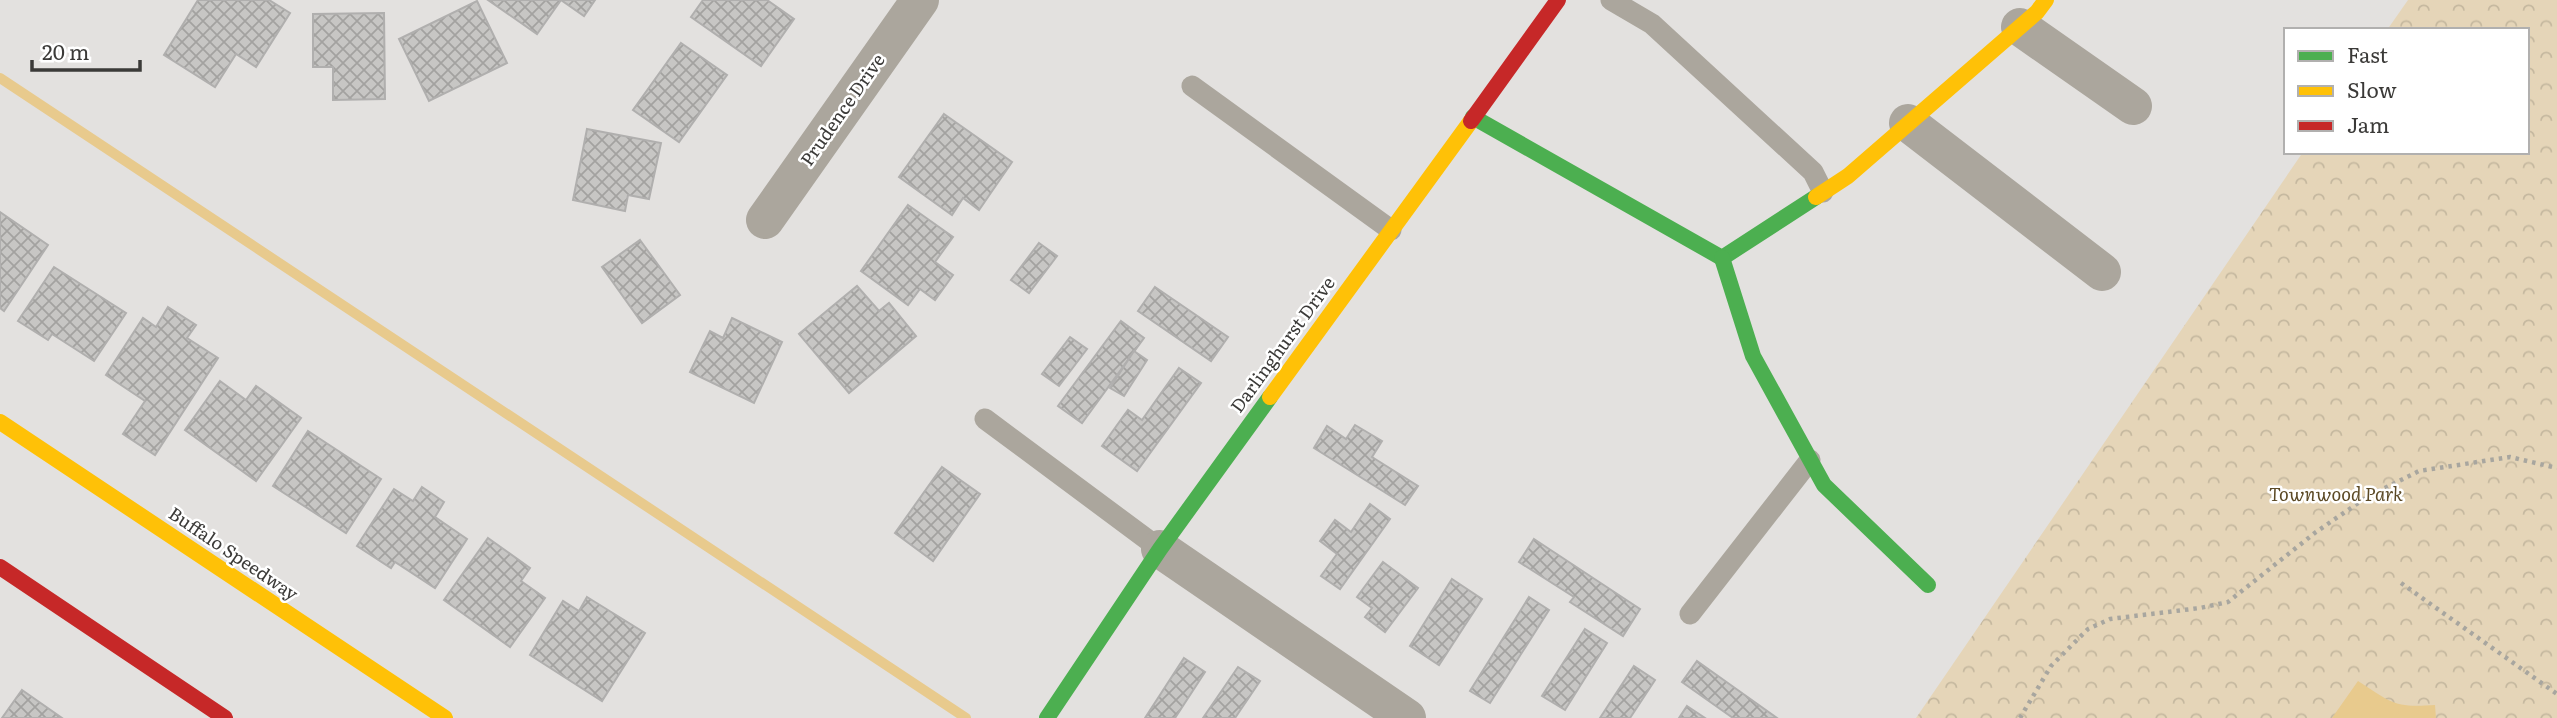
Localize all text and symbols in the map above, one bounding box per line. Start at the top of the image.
scale bar [32,28,140,72]
legend [2284,28,2529,154]
text: 20 m [42,35,89,66]
text: Fast [2347,38,2388,69]
street label: Prudence Drive [793,47,891,171]
text: Slow [2347,73,2397,104]
text: Jam [2347,108,2389,139]
street label: Darlinghurst Drive [1223,270,1341,418]
park label: Townwood Park [2269,480,2403,507]
street label: Buffalo Speedway [164,499,305,607]

